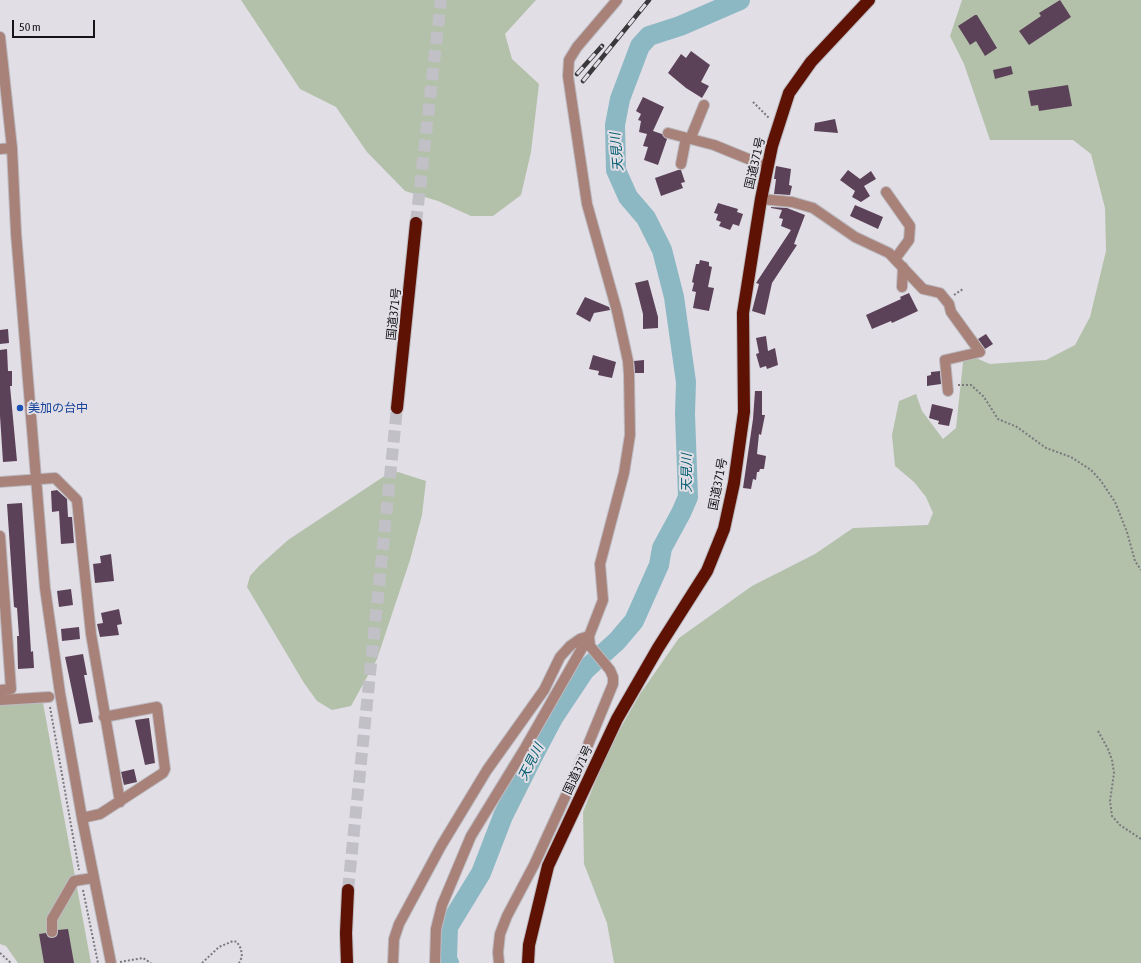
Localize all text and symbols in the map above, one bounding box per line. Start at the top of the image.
scale bar [14,12,97,38]
text: 50 m [19,20,41,34]
water label: 天見川 [608,132,626,172]
street label: 国道371号 [742,136,768,190]
street label: 国道371号 [384,287,404,341]
place label: 美加の台中 [28,401,88,415]
marker: 美加の台中 [15,403,25,413]
water label: 天見川 [679,454,695,492]
street label: 国道371号 [706,457,730,511]
water label: 天見川 [515,741,547,783]
street label: 国道371号 [560,743,596,797]

